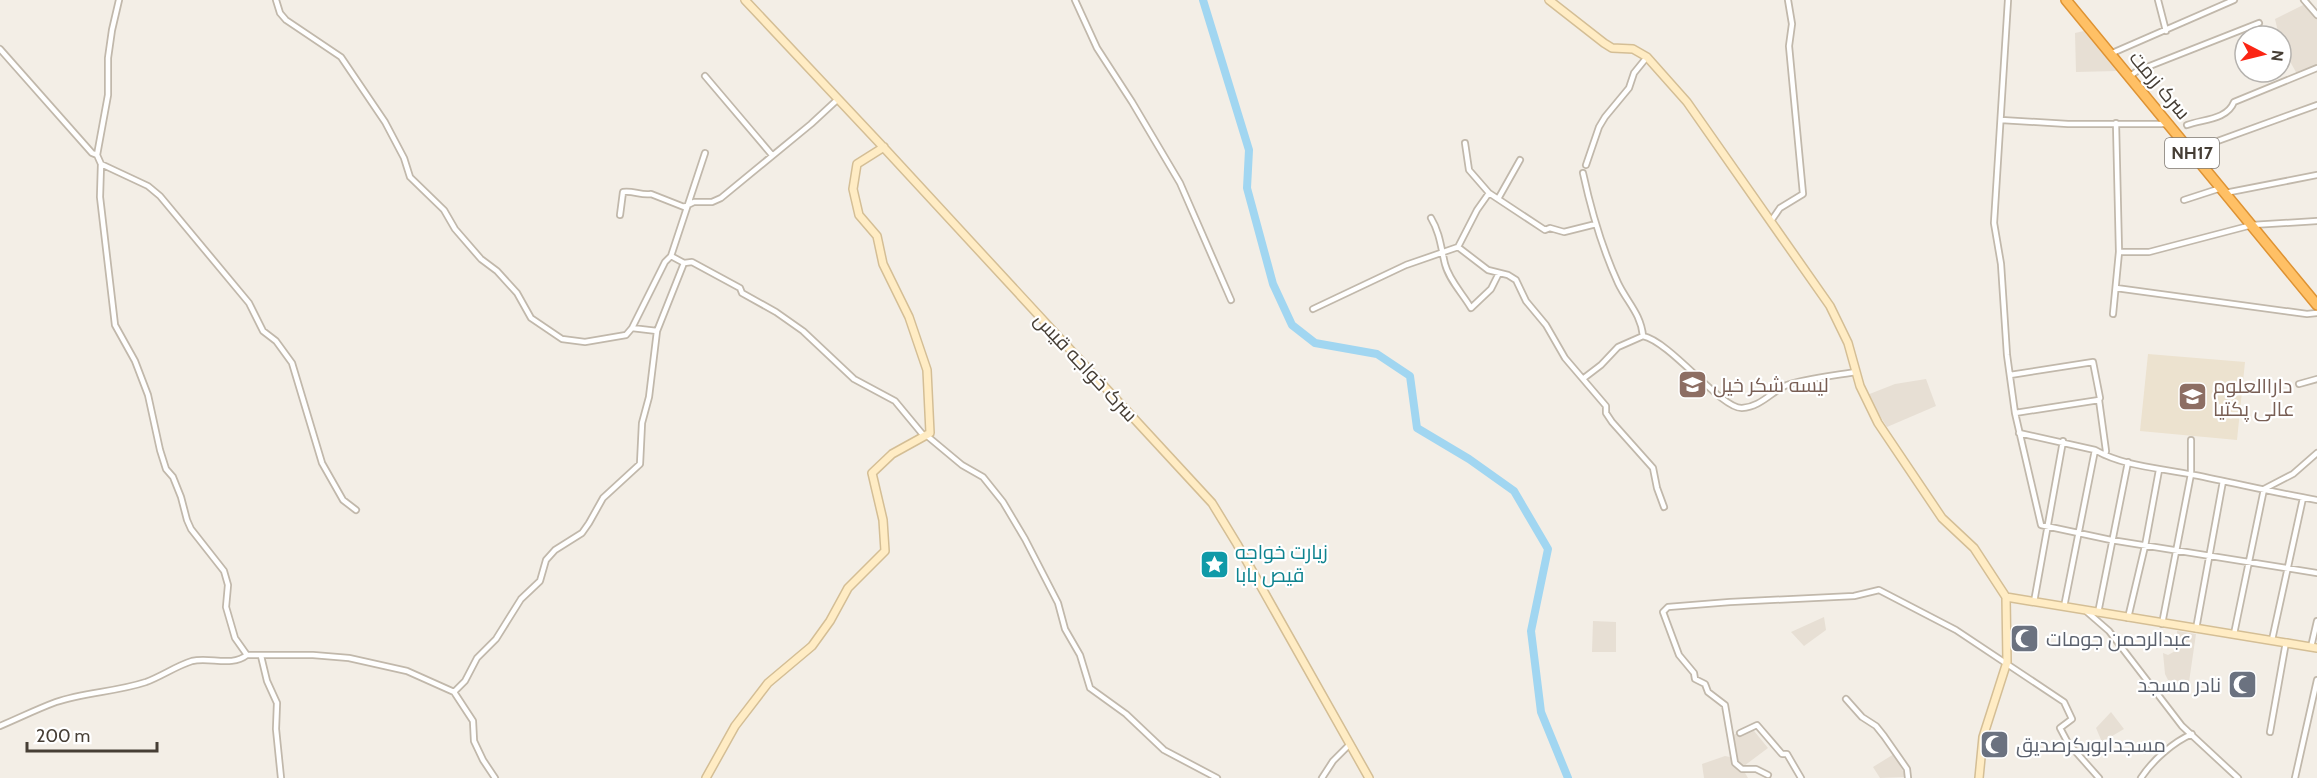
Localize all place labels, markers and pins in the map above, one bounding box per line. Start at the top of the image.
school or university icon: لیسه شکر خیل [1676,369,1708,401]
place label: لیسه شکر خیل [1713,373,1829,398]
place label: داراالعلوم عالی پکتیا [2213,374,2295,422]
school or university icon: داراالعلوم عالی پکتیا [2176,381,2208,413]
place label: زیارت خواجه قیص بابا [1235,540,1328,588]
place icon: زیارت خواجه قیص بابا [1198,548,1230,580]
mosque icon: عبدالرحمن جومات [2009,623,2041,655]
place label: عبدالرحمن جومات [2046,627,2192,652]
mosque icon: نادر مسجد [2226,669,2258,701]
place label: نادر مسجد [2138,673,2221,697]
mosque icon: مسجدابوبکرصدیق [1979,729,2011,761]
place label: مسجدابوبکرصدیق [2016,733,2166,758]

